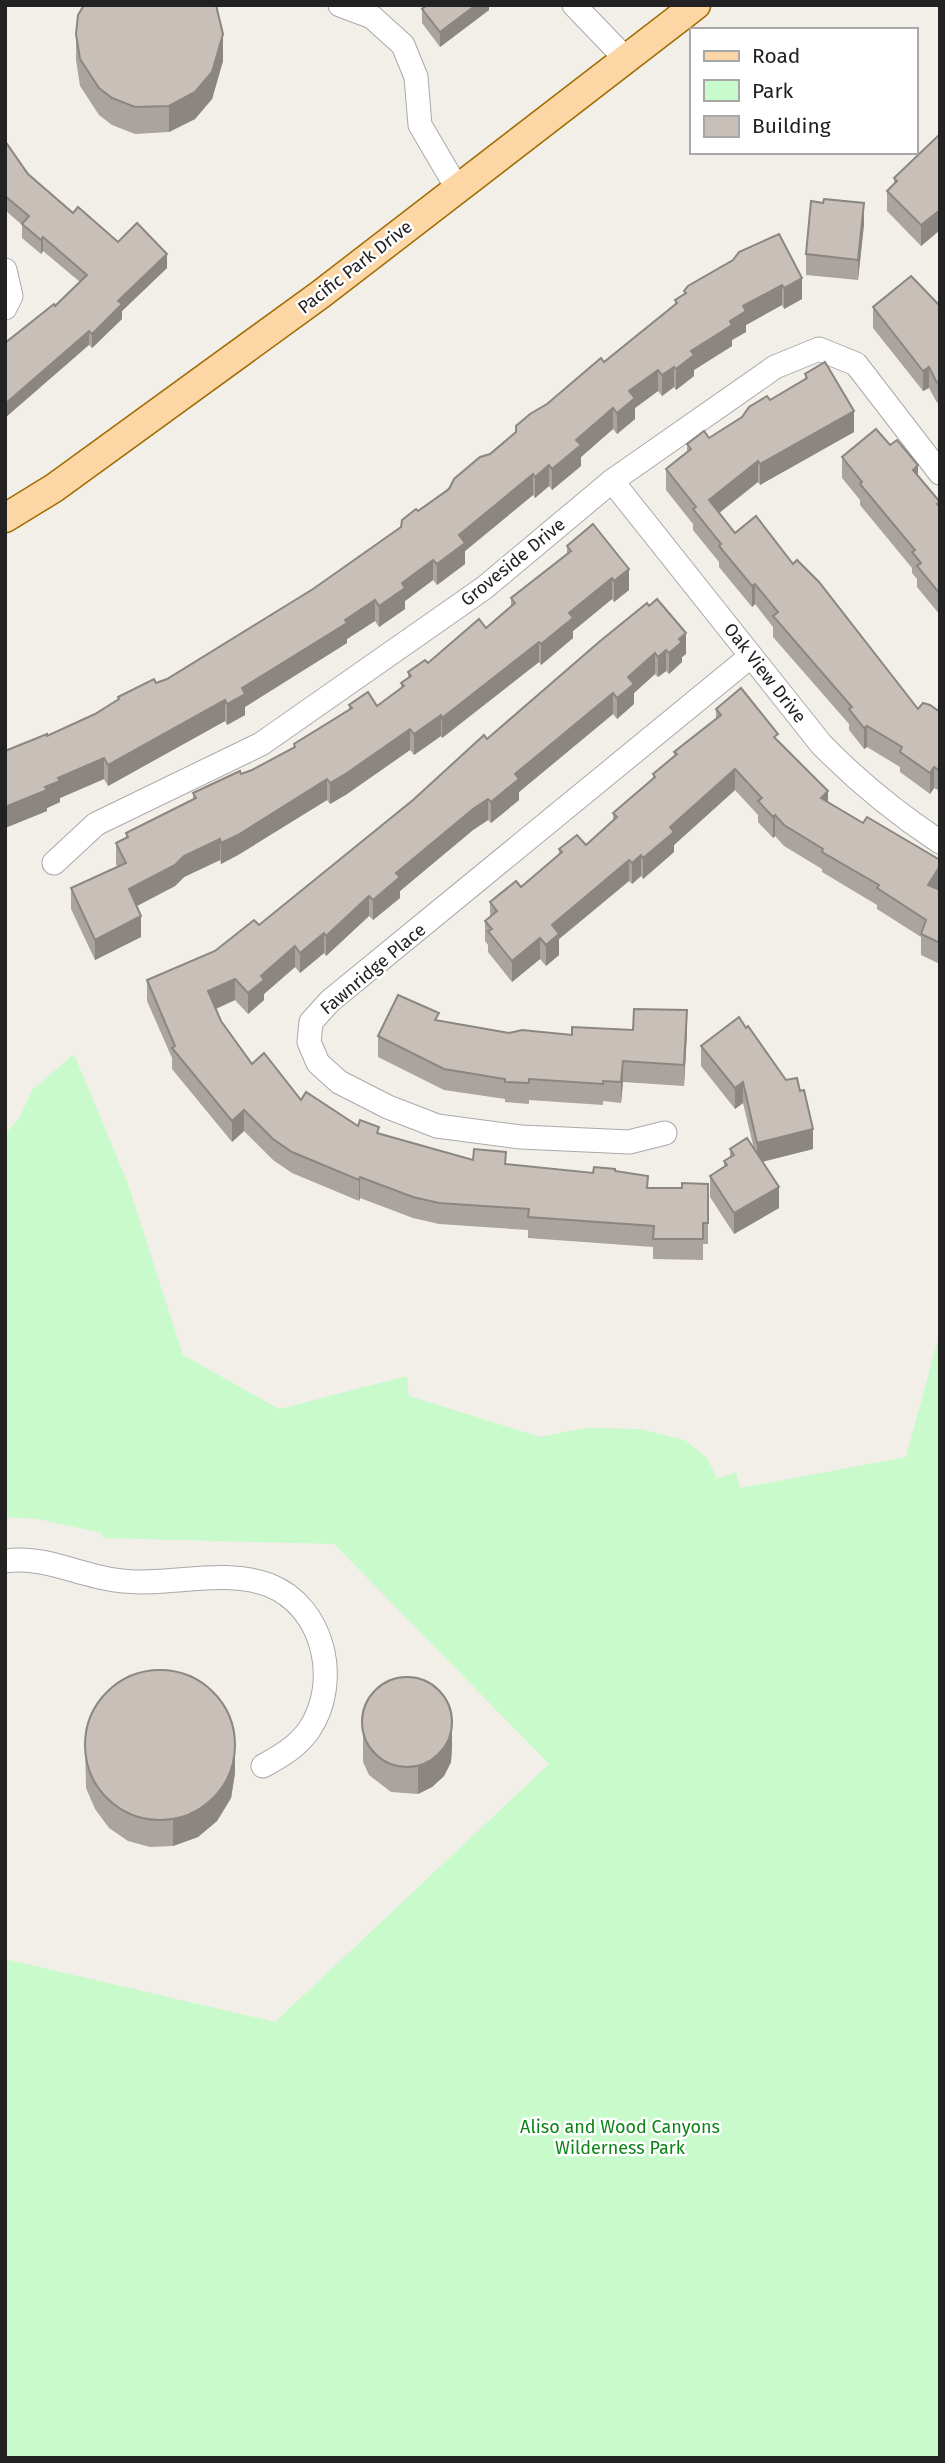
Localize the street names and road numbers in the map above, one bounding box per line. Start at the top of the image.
street label: Pacific Park Drive [293,216,417,318]
street label: Groveside Drive [456,513,570,611]
street label: Oak View Drive [719,619,811,727]
street label: Fawnridge Place [316,919,430,1019]

